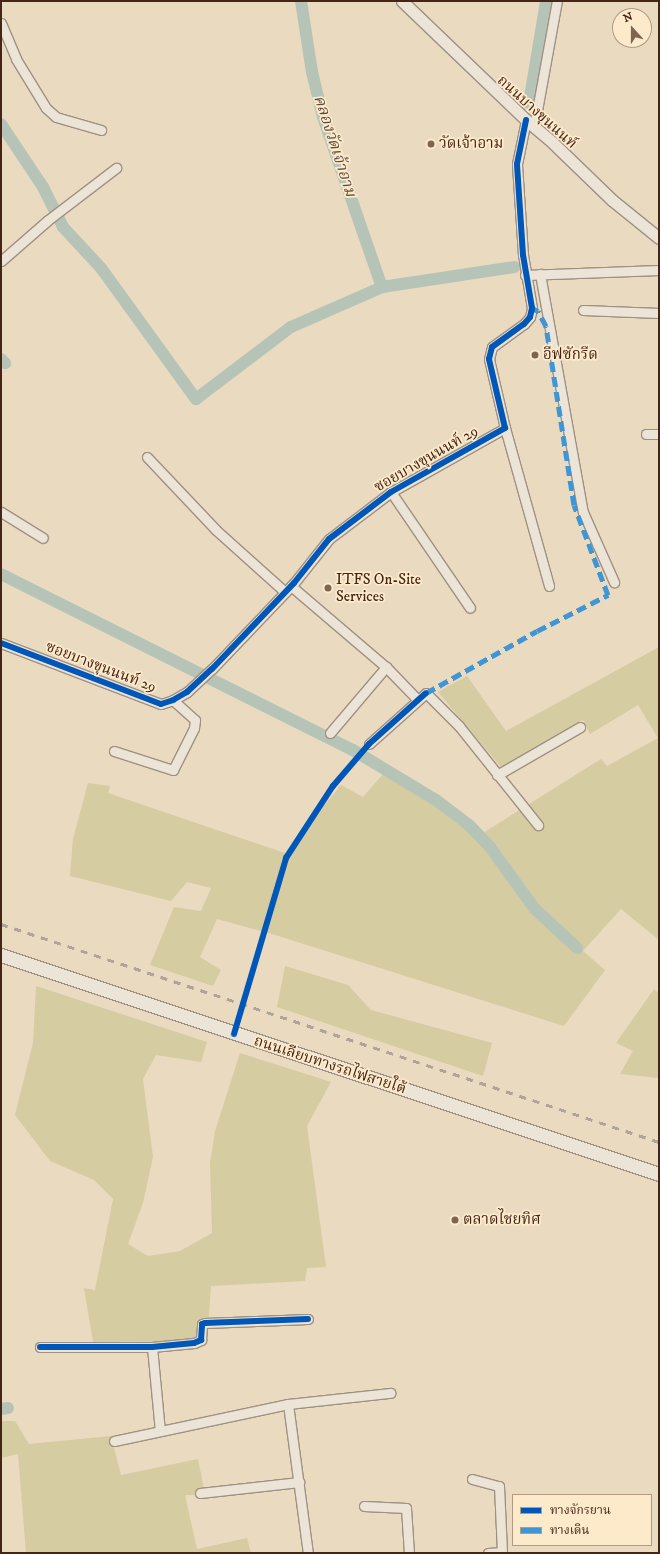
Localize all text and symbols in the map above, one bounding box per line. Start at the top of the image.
north arrow [612,8,652,48]
text: N [621,10,635,26]
street label: ถนนบางขุนนนท์ [493,71,581,153]
water label: คลองวัดเจ้าอาม [310,93,360,199]
place label: วัดเจ้าอาม [439,135,503,153]
marker: วัดเจ้าอาม [426,139,436,149]
place label: อีฟซักรีด [543,346,598,364]
marker: อีฟซักรีด [530,350,540,360]
street label: ซอยบางขุนนนท์ 29 [371,422,481,496]
place label: ITFS On-Site Services [336,570,421,605]
marker: ITFS On-Site Services [323,583,333,593]
street label: ซอยบางขุนนนท์ 29 [43,638,159,696]
street label: ถนนเลียบทางรถไฟสายใต้ [252,1032,408,1098]
place label: ตลาดไชยทิศ [463,1211,541,1229]
marker: ตลาดไชยทิศ [450,1215,460,1225]
legend [512,1494,652,1546]
text: ทางจักรยาน [550,1503,611,1518]
text: ทางเดิน [550,1523,589,1538]

